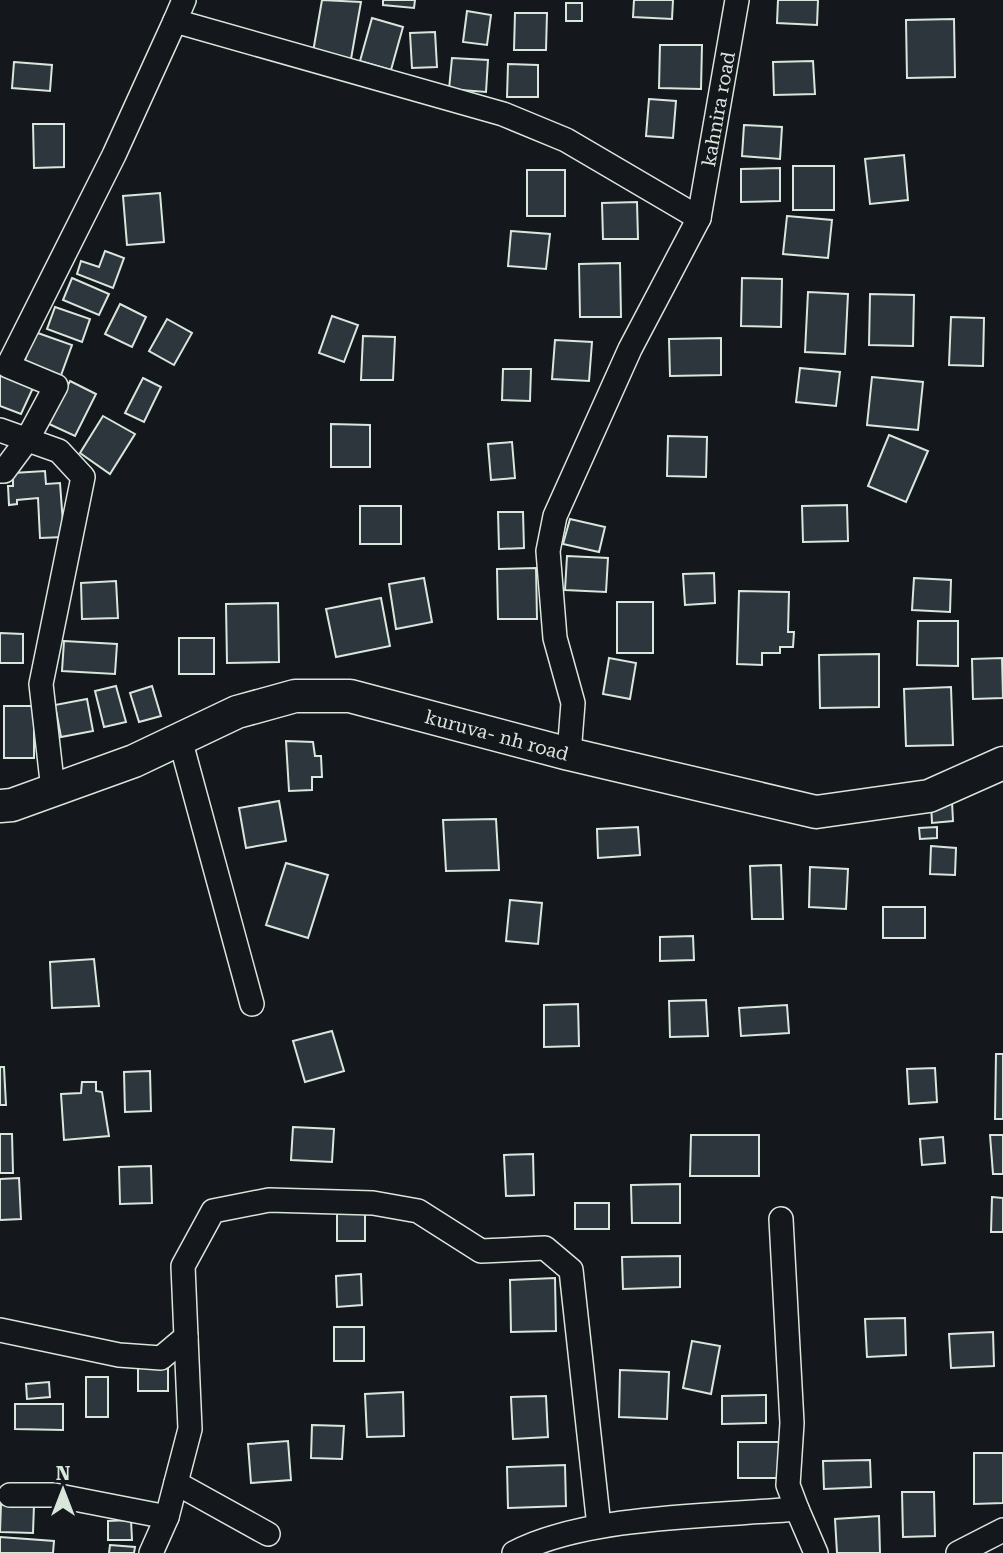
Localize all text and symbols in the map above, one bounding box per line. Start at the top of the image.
street label: kahnira road [697,50,740,168]
street label: kuruva- nh road [422,705,571,766]
north arrow [28,1455,98,1525]
text: N [56,1462,71,1485]

